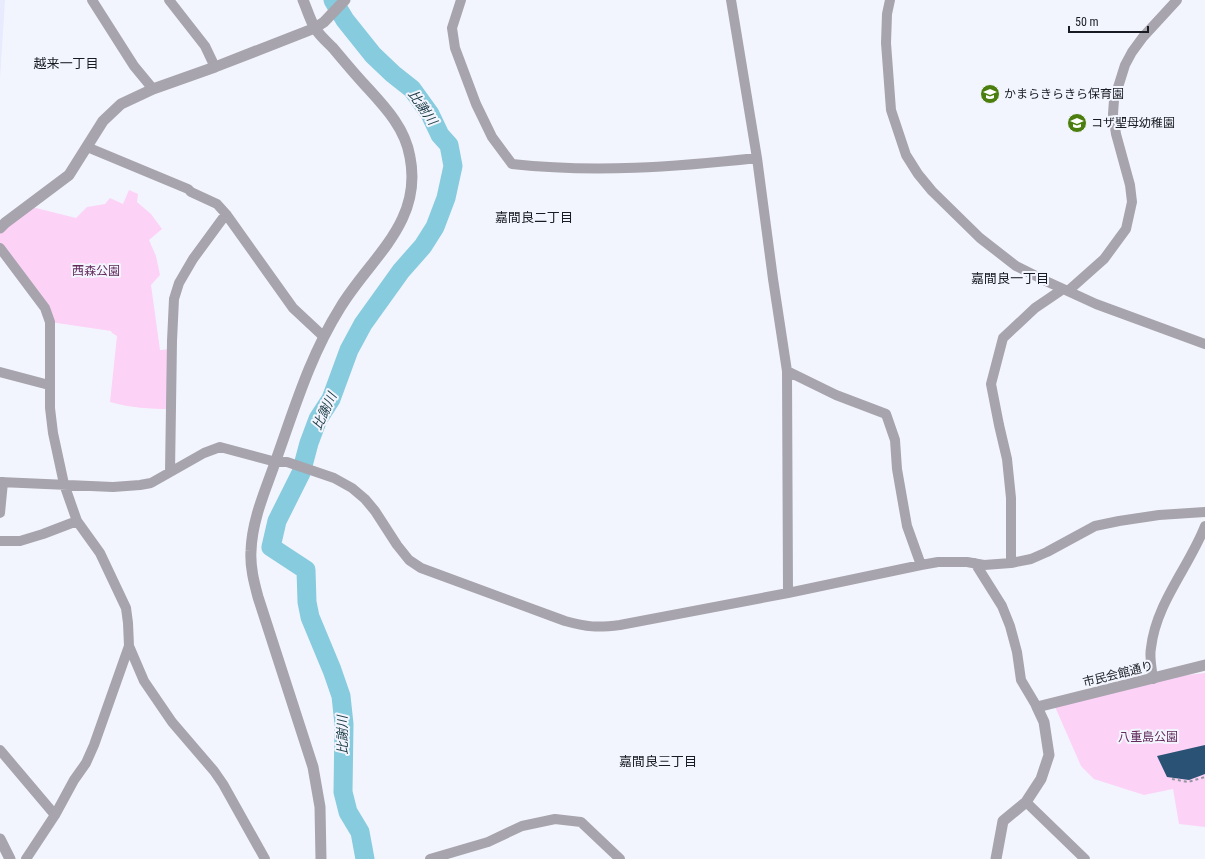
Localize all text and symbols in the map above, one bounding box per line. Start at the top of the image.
scale bar [1069,8,1148,34]
text: 50 m [1075,15,1099,29]
district label: 越来一丁目 [33,56,99,71]
school or university icon: かまらきらきら保育園 [979,83,1001,105]
water label: 比謝川 [405,87,441,129]
place label: かまらきらきら保育園 [1004,87,1124,101]
school or university icon: コザ聖母幼稚園 [1066,112,1088,134]
place label: コザ聖母幼稚園 [1091,116,1175,130]
district label: 嘉間良二丁目 [495,210,573,225]
park label: 西森公園 [72,264,120,278]
district label: 嘉間良一丁目 [971,271,1049,286]
water label: 比謝川 [309,389,340,432]
street label: 市民会館通り [1081,658,1155,690]
water label: 比謝川 [335,713,350,755]
park label: 八重島公園 [1118,730,1178,744]
district label: 嘉間良三丁目 [619,754,697,769]

